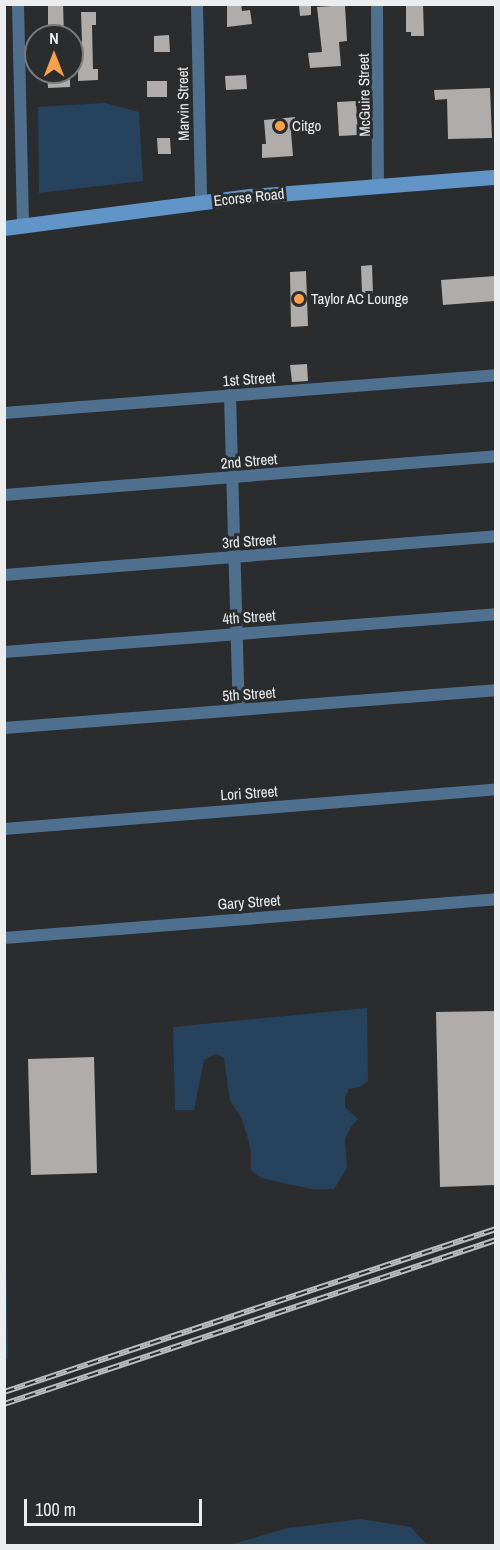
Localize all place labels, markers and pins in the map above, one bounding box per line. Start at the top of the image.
place label: Citgo [292,117,321,135]
marker: Citgo [273,119,287,133]
place label: Taylor AC Lounge [311,290,409,308]
marker: Taylor AC Lounge [292,292,306,306]

